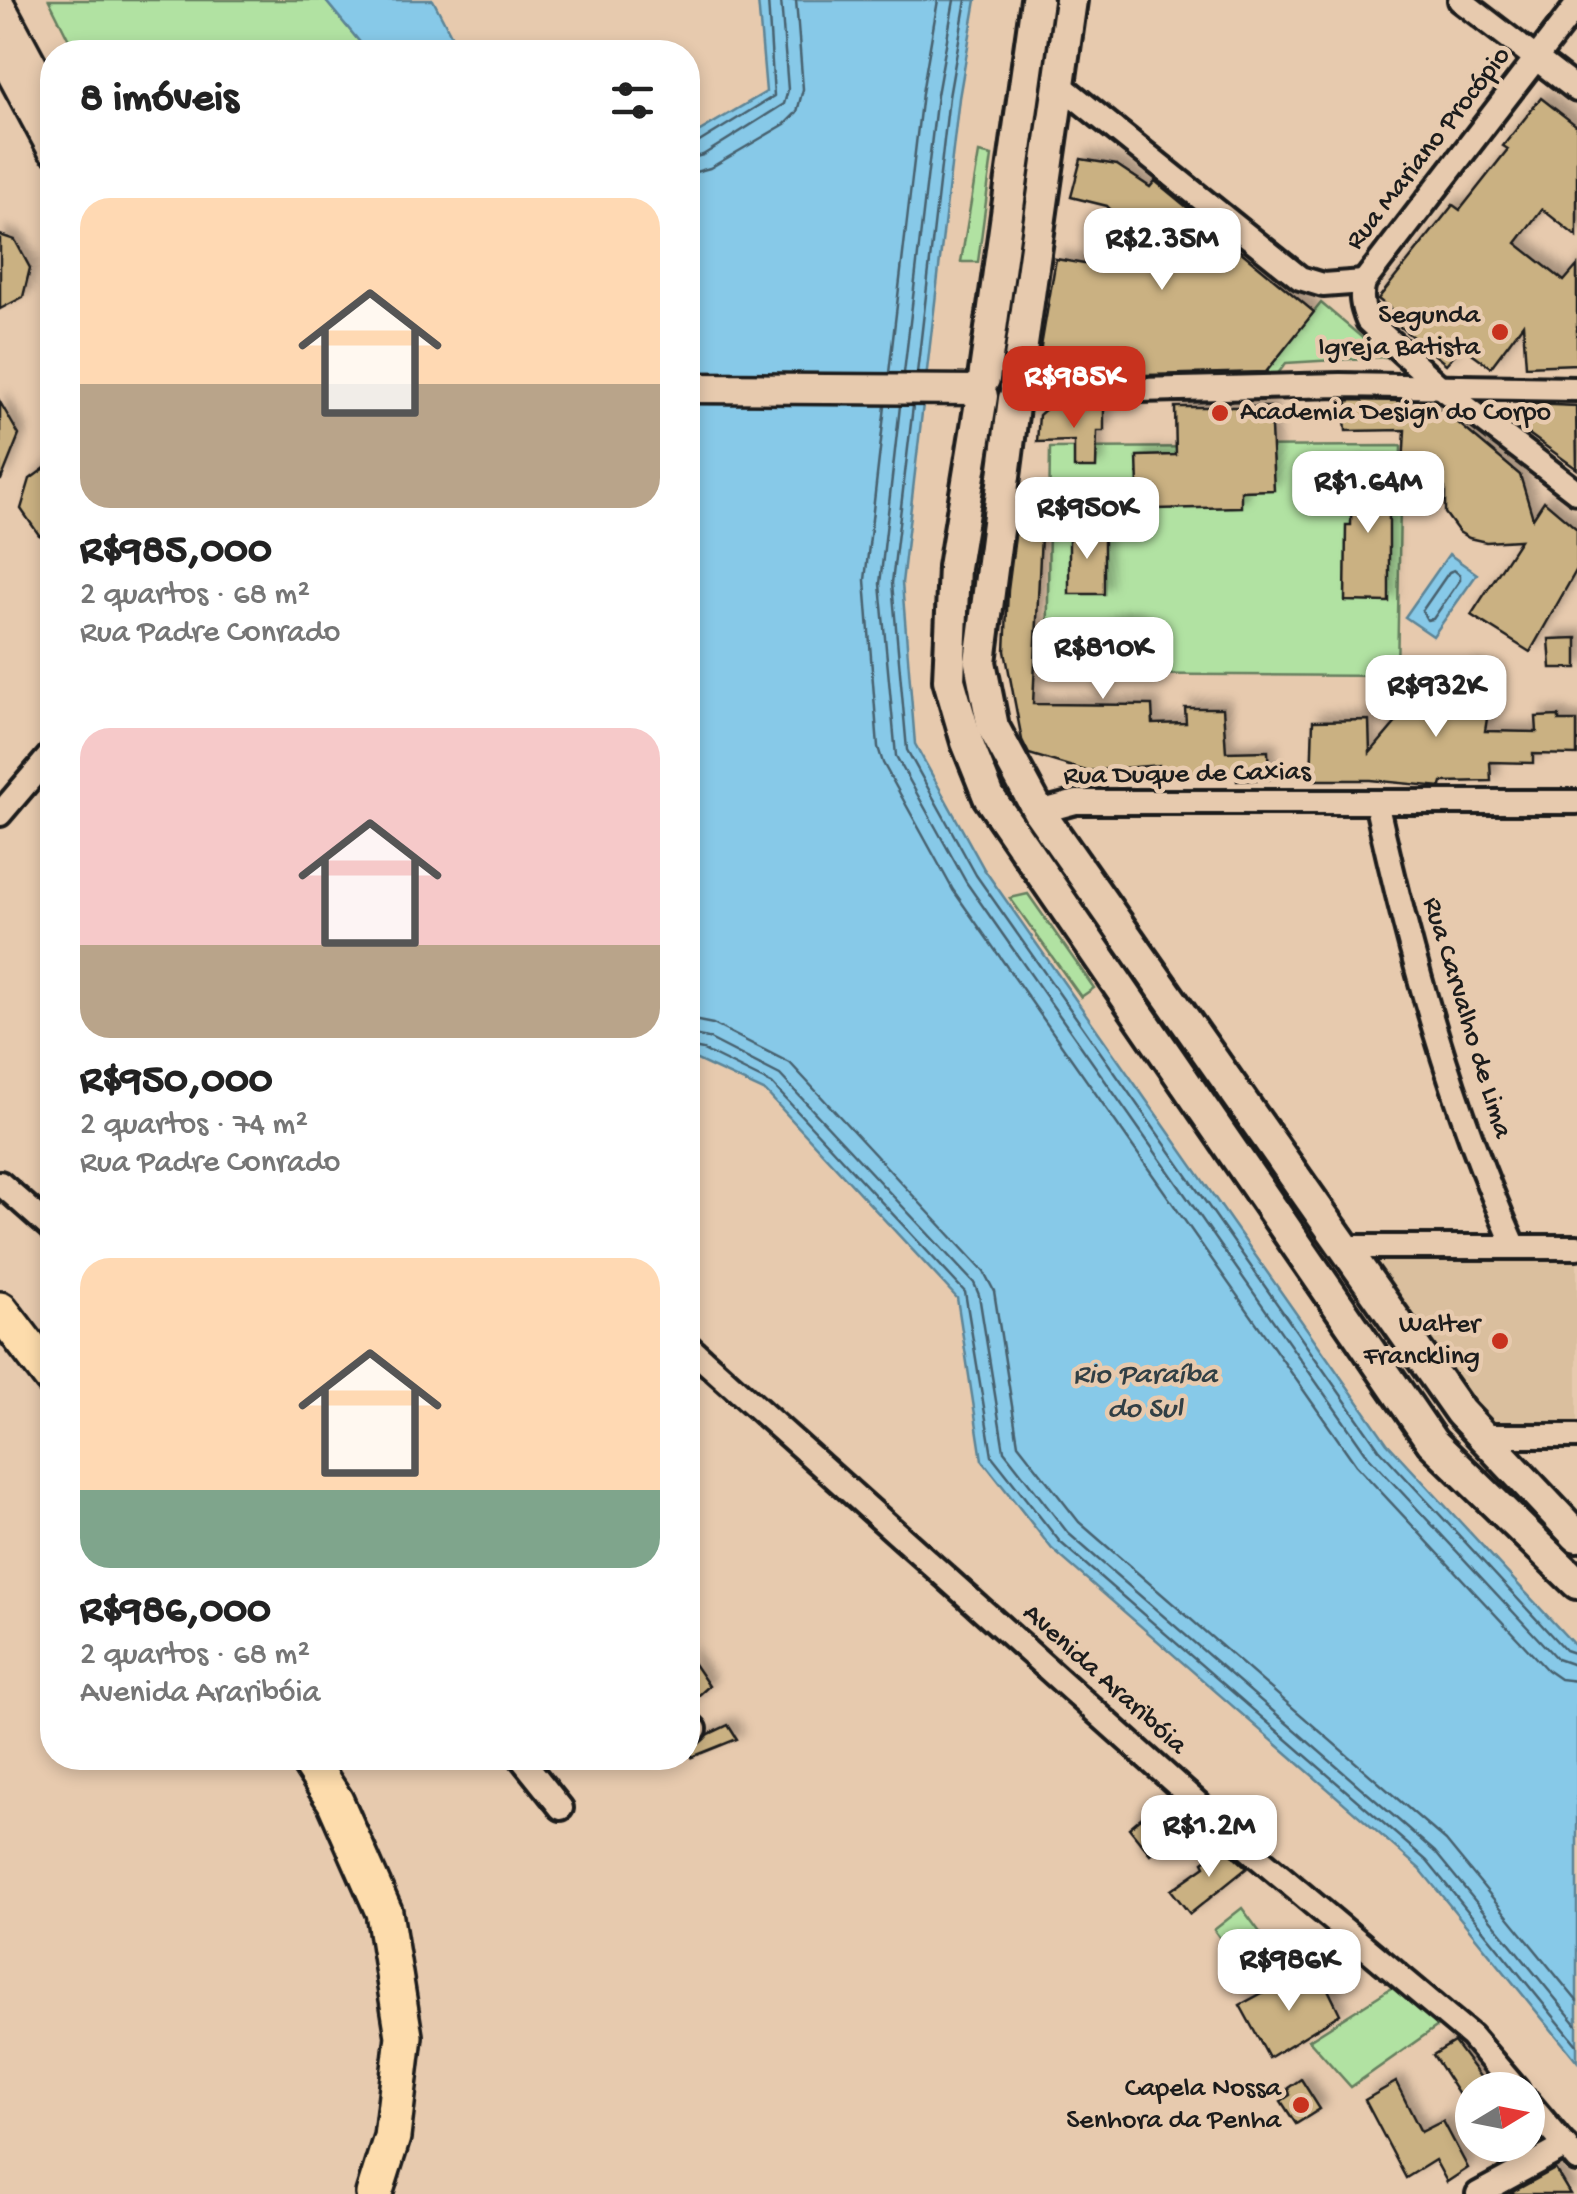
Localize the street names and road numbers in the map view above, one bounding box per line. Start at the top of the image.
street label: Rua Mariano Procópio [1339,41,1519,257]
street label: Rua Duque de Caxias [1063,756,1312,794]
street label: Rua Carvalho de Lima [1414,894,1519,1144]
street label: Avenida Araribóia [1015,1597,1194,1764]

